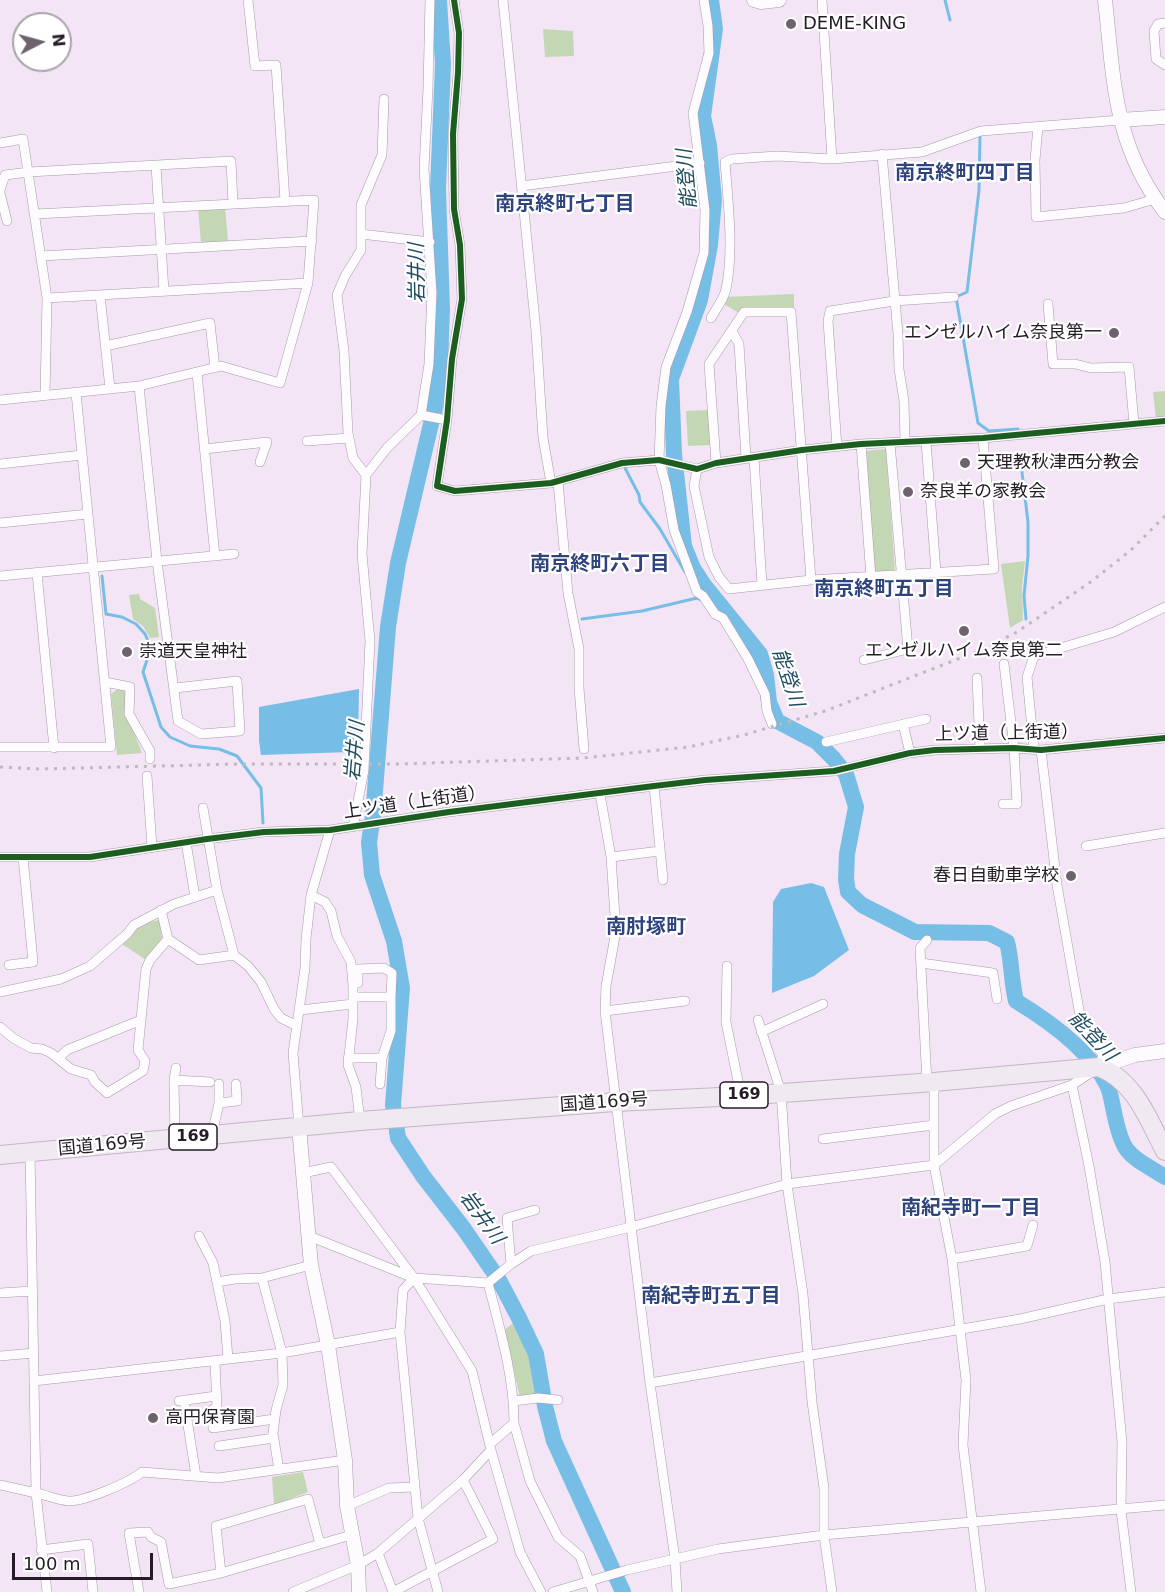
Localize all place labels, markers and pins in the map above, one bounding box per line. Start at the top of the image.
place label: DEME-KING [803,13,906,35]
marker: DEME-KING [784,17,798,31]
place label: エンゼルハイム奈良第一 [904,322,1102,344]
marker: エンゼルハイム奈良第一 [1107,326,1121,340]
place label: 天理教秋津西分教会 [977,452,1139,474]
marker: 天理教秋津西分教会 [958,456,972,470]
place label: 奈良羊の家教会 [920,481,1046,503]
marker: 奈良羊の家教会 [901,485,915,499]
marker: エンゼルハイム奈良第二 [957,624,971,638]
place label: エンゼルハイム奈良第二 [865,640,1063,662]
place label: 崇道天皇神社 [139,641,247,663]
marker: 崇道天皇神社 [120,645,134,659]
place label: 春日自動車学校 [933,865,1059,887]
marker: 春日自動車学校 [1064,869,1078,883]
place label: 高円保育園 [165,1407,255,1429]
marker: 高円保育園 [146,1411,160,1425]

